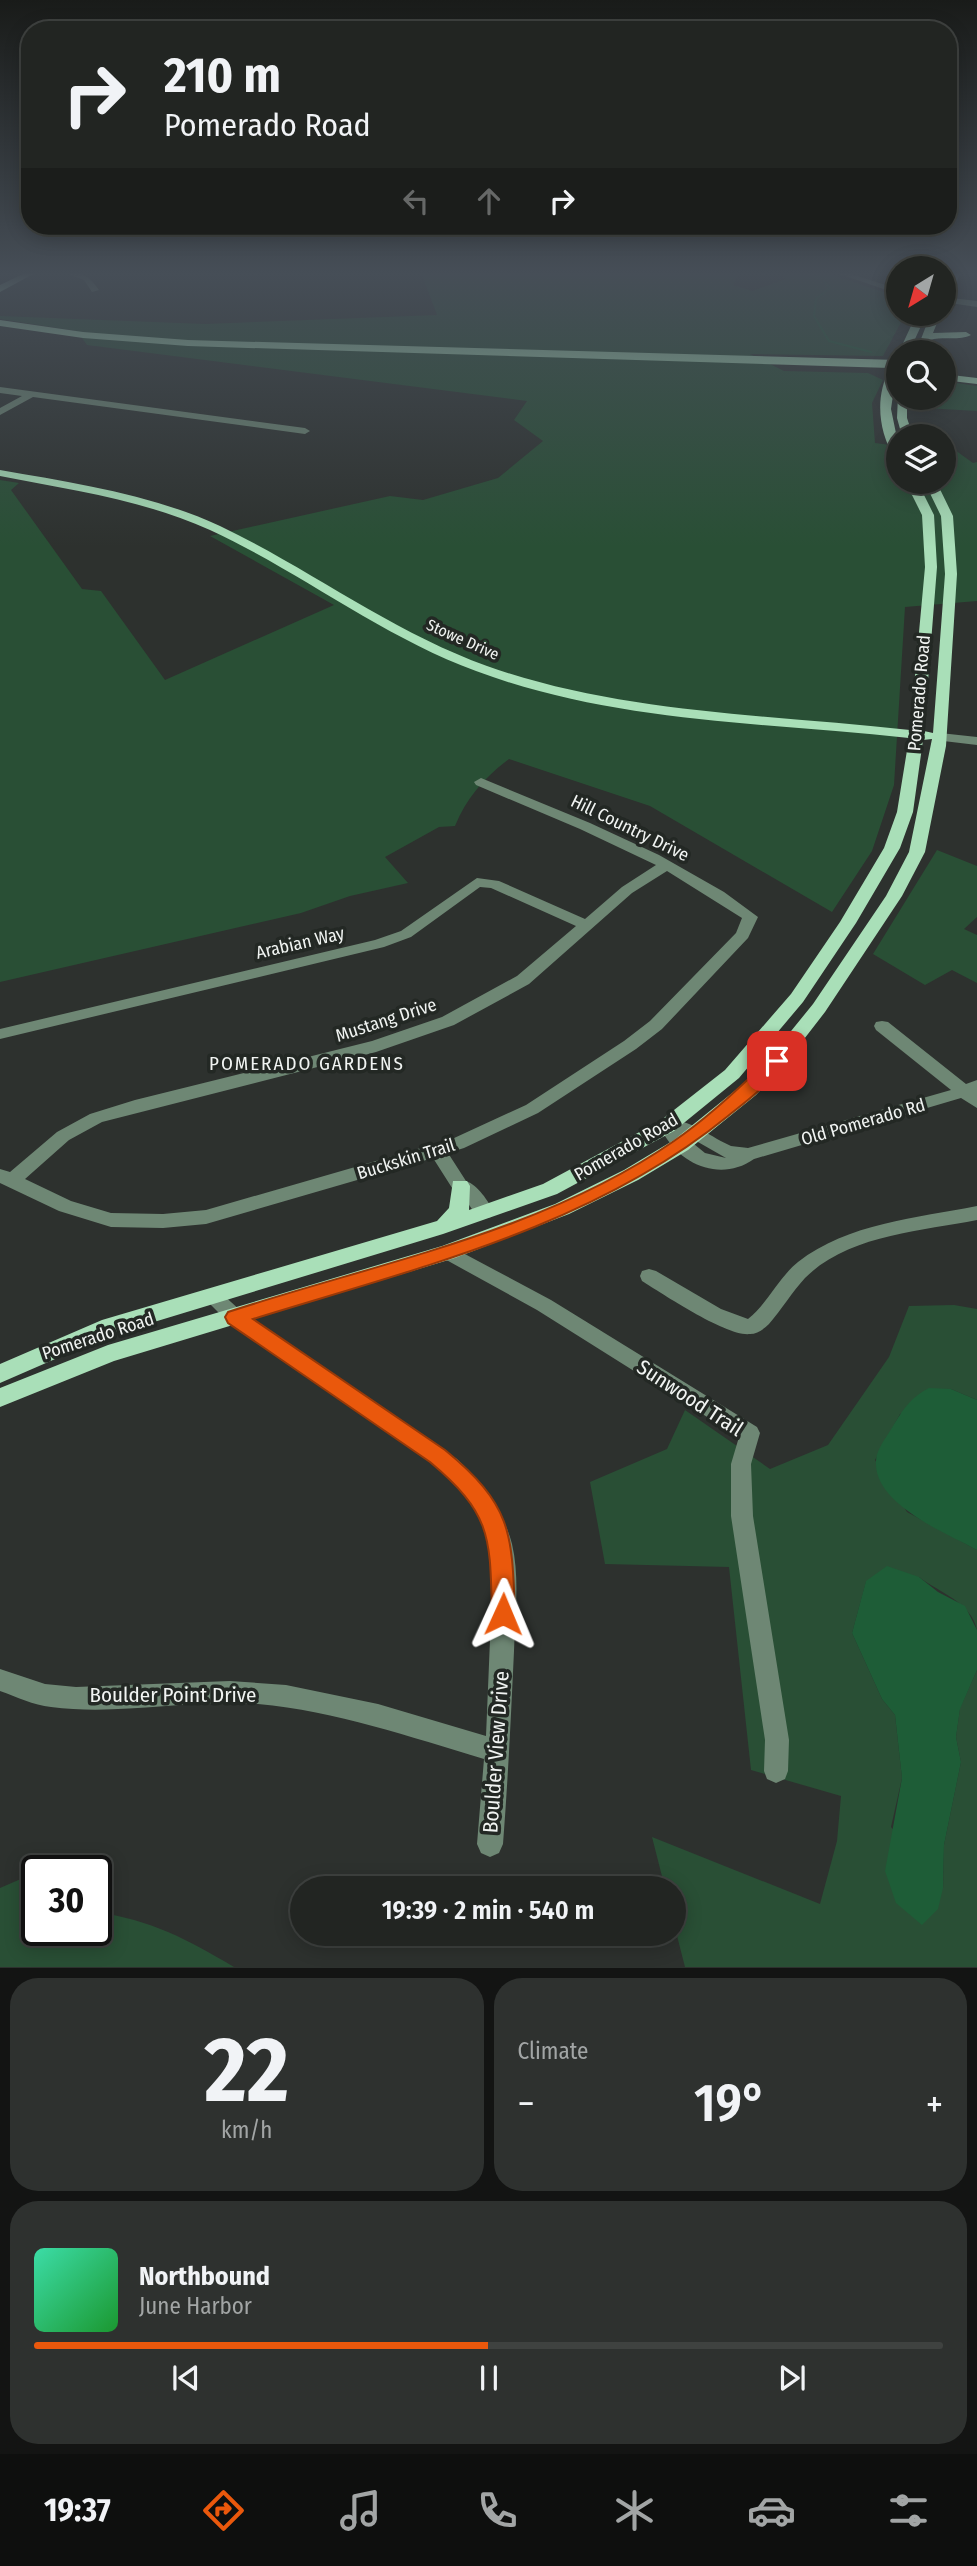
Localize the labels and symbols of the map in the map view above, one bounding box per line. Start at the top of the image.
north arrow [886,256,956,326]
street label: Stowe Drive [424,615,502,664]
street label: Pomerado Road [903,634,935,752]
street label: Hill Country Drive [567,790,693,866]
street label: Arabian Way [254,922,346,964]
street label: Mustang Drive [333,993,439,1047]
pin [747,1031,807,1091]
district label: POMERADO GARDENS [209,1052,405,1075]
street label: Old Pomerado Rd [798,1094,928,1150]
street label: Pomerado Road [570,1108,682,1186]
street label: Buckskin Trail [354,1134,458,1184]
street label: Pomerado Road [39,1308,157,1364]
street label: Sunwood Trail [632,1354,748,1442]
position arrow [466,1577,540,1651]
street label: Boulder View Drive [477,1670,515,1834]
street label: Boulder Point Drive [90,1682,256,1708]
speed limit sign: 30 [21,1855,112,1946]

